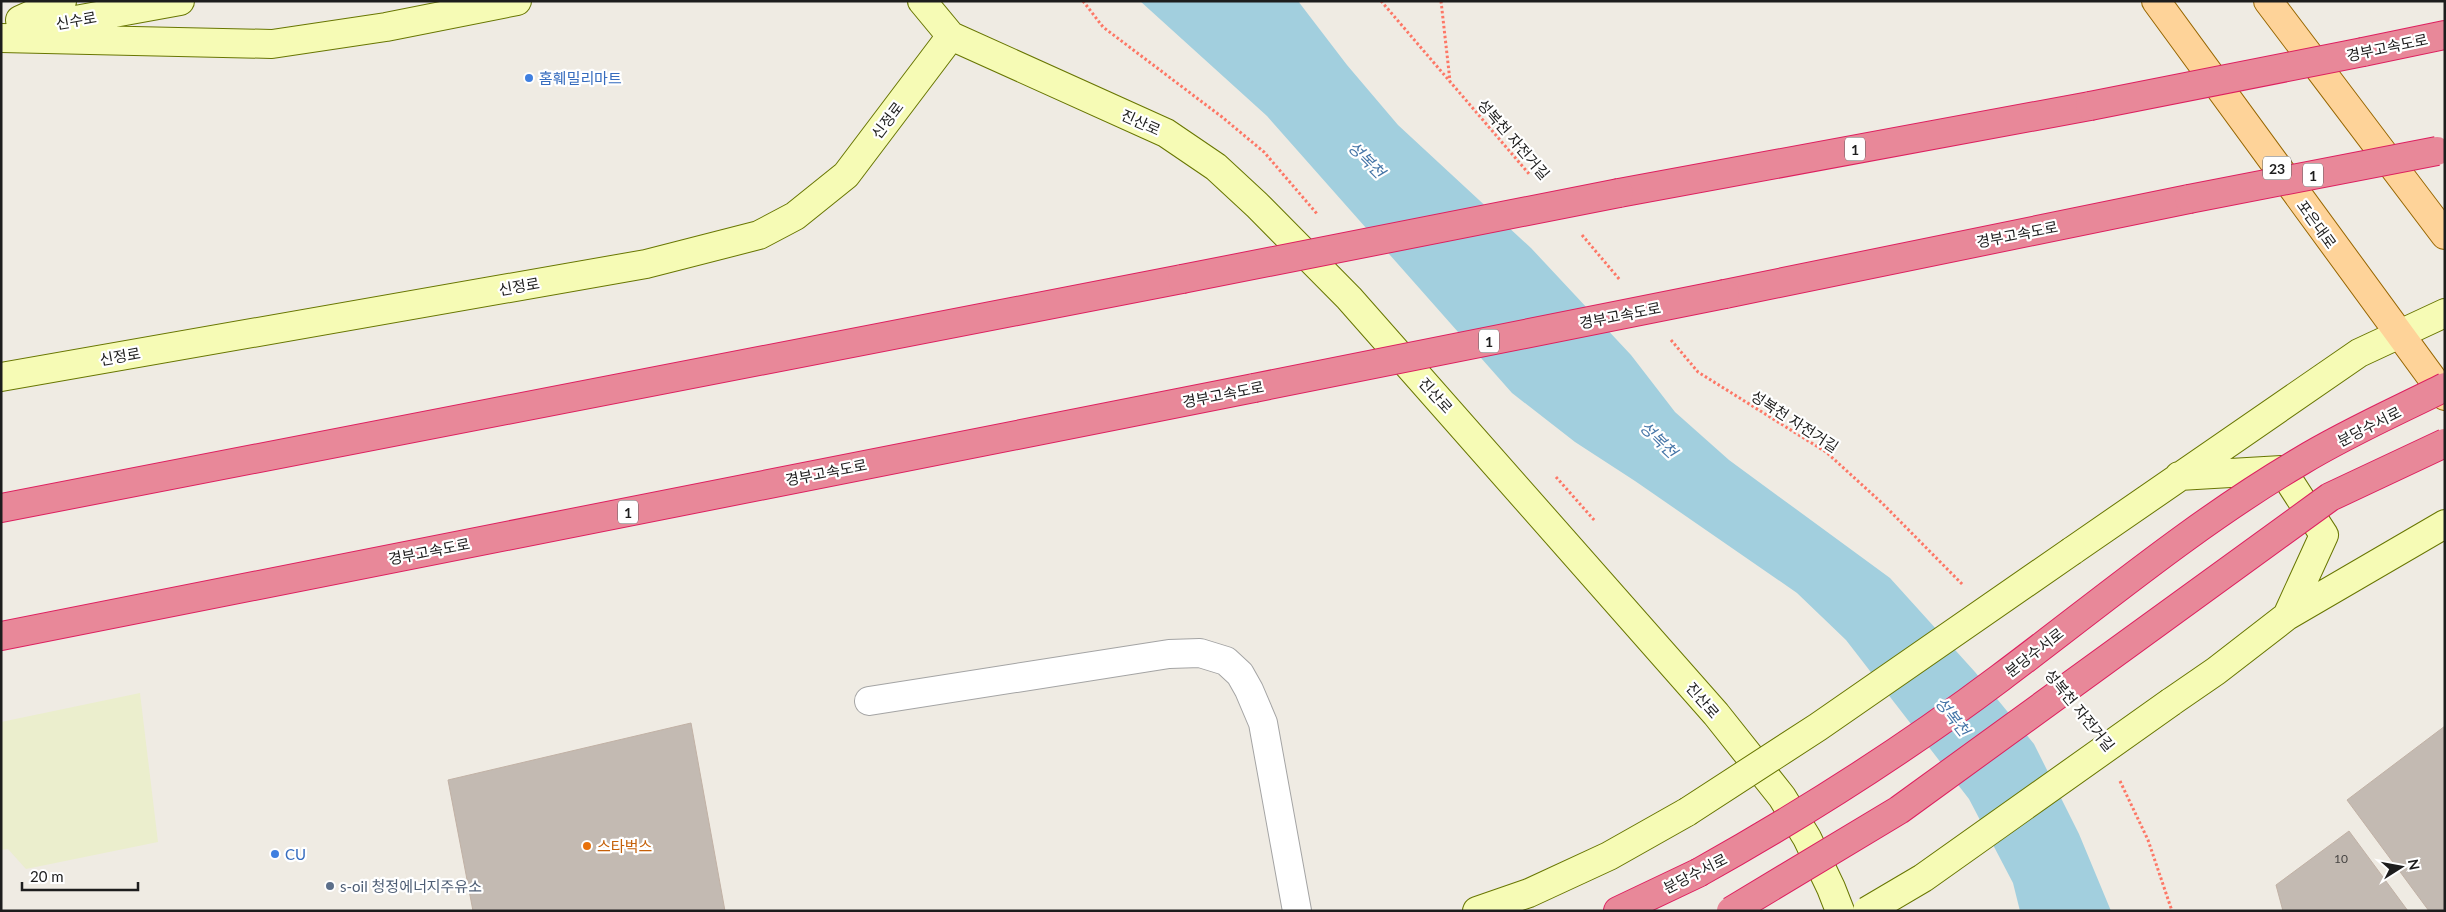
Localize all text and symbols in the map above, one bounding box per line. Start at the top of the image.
street label: 신수로 [54,8,98,32]
street label: 경부고속도로 [2345,30,2429,64]
place label: 홈훼밀리마트 [539,69,622,87]
marker: 홈훼밀리마트 [523,72,535,84]
street label: 성복천 자전거길 [1474,95,1554,183]
street label: 신정로 [867,98,907,142]
street label: 진산로 [1118,105,1164,139]
water label: 성복천 [1345,137,1391,183]
road number: 1 [1845,138,1865,160]
road number: 23 [2263,156,2291,180]
road number: 1 [2303,164,2323,186]
street label: 포은대로 [2293,196,2341,252]
street label: 경부고속도로 [1975,217,2059,251]
street label: 신정로 [497,274,541,298]
street label: 경부고속도로 [1578,298,1662,332]
road number: 1 [1479,330,1499,352]
street label: 신정로 [98,344,142,368]
street label: 진산로 [1415,374,1457,416]
street label: 경부고속도로 [1181,377,1265,411]
street label: 성복천 자전거길 [1748,386,1842,456]
street label: 분당수서로 [2334,402,2404,450]
water label: 성복천 [1637,417,1683,463]
street label: 경부고속도로 [784,455,868,489]
road number: 1 [618,501,638,524]
street label: 경부고속도로 [387,534,471,568]
street label: 분당수서로 [2001,624,2067,680]
street label: 성복천 자전거길 [2041,665,2119,755]
street label: 진산로 [1683,678,1723,722]
water label: 성복천 [1932,693,1975,741]
place label: 스타벅스 [597,837,652,855]
marker: 스타벅스 [581,840,593,852]
north arrow [2376,842,2426,892]
place label: CU [285,845,306,863]
marker: CU [269,848,281,860]
street label: 분당수서로 [1660,849,1730,897]
house number: 10 [2334,851,2348,866]
text: N [2405,858,2424,871]
scale bar [22,860,139,892]
text: 20 m [30,867,64,885]
place label: s-oil 청정에너지주유소 [340,877,482,895]
marker: s-oil 청정에너지주유소 [324,880,336,892]

